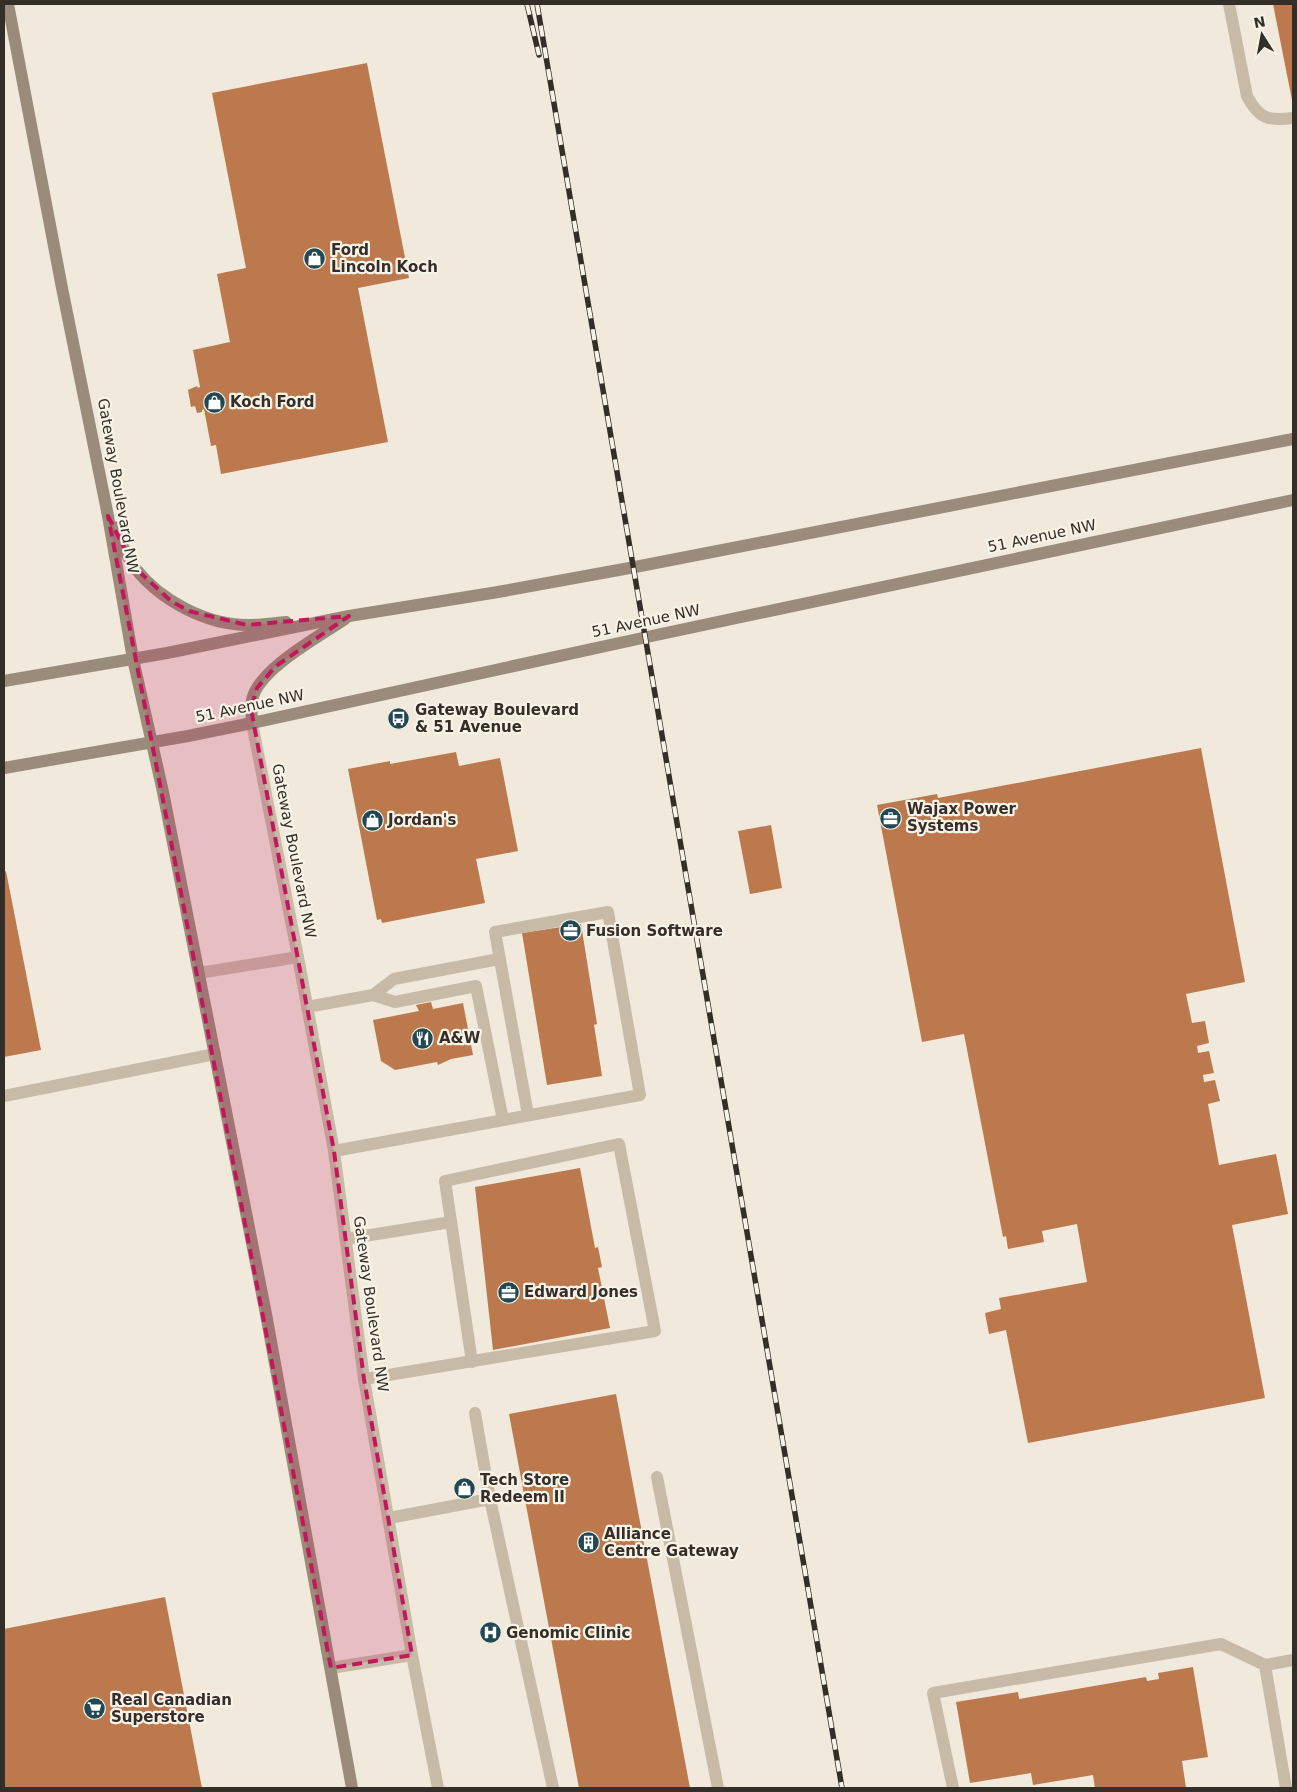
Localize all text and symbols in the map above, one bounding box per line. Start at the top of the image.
north arrow [1237,10,1287,60]
text: N [1252,13,1267,31]
place label: Ford Lincoln Koch [331,241,438,276]
shop icon: Ford Lincoln Koch [303,247,327,271]
shop icon: Koch Ford [202,390,226,414]
place label: Koch Ford [230,393,315,411]
street label: Gateway Boulevard NW [94,397,142,575]
street label: 51 Avenue NW [986,516,1098,556]
street label: 51 Avenue NW [590,601,702,641]
street label: 51 Avenue NW [194,686,306,726]
place label: Gateway Boulevard & 51 Avenue [415,701,579,736]
bus stop icon: Gateway Boulevard & 51 Avenue [387,707,411,731]
street label: Gateway Boulevard NW [268,762,320,940]
place label: Wajax Power Systems [907,800,1017,835]
office icon: Wajax Power Systems [879,806,903,830]
shop icon: Jordan's [360,808,384,832]
place label: Jordan's [387,811,456,829]
office icon: Fusion Software [558,919,582,943]
place label: Fusion Software [586,922,723,940]
restaurant icon: A&W [411,1026,435,1050]
place label: A&W [439,1029,481,1047]
street label: Gateway Boulevard NW [350,1215,392,1393]
office icon: Edward Jones [496,1280,520,1304]
place label: Edward Jones [524,1283,638,1301]
place label: Tech Store Redeem II [480,1471,569,1506]
shop icon: Tech Store Redeem II [452,1477,476,1501]
place label: Alliance Centre Gateway [604,1525,739,1560]
building icon: Alliance Centre Gateway [576,1531,600,1555]
hospital icon: Genomic Clinic [478,1621,502,1645]
place label: Genomic Clinic [506,1624,630,1642]
place label: Real Canadian Superstore [111,1691,232,1726]
supermarket icon: Real Canadian Superstore [83,1697,107,1721]

